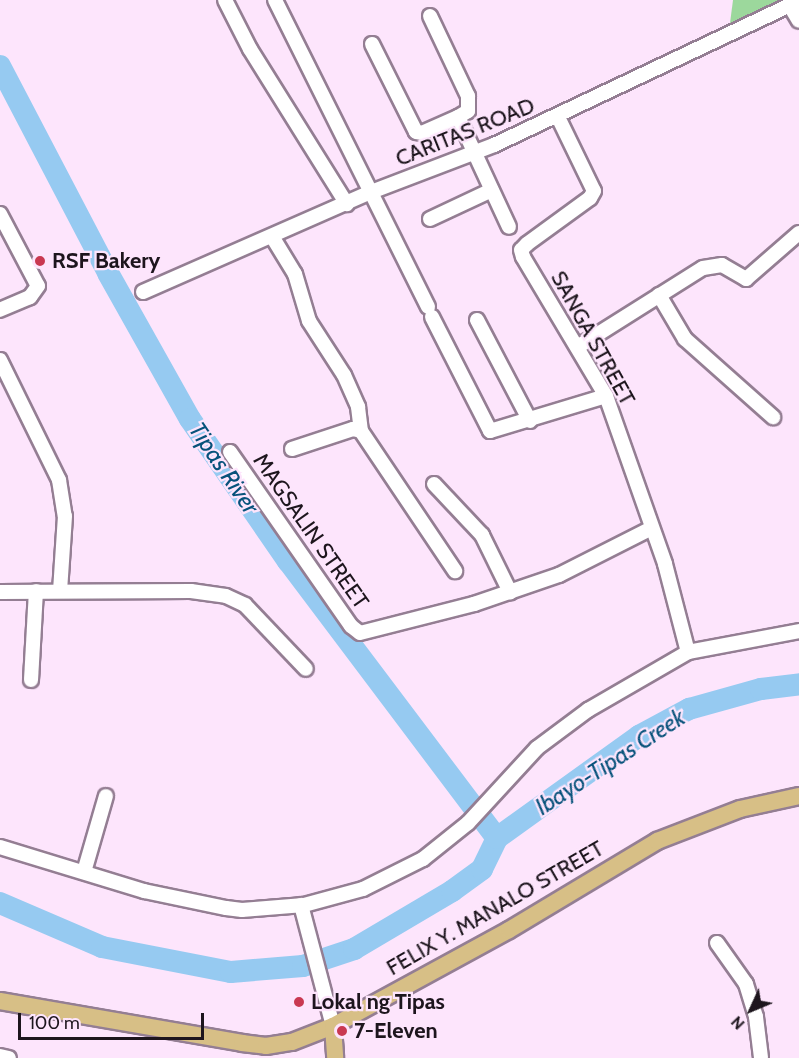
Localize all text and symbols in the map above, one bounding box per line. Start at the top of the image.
street label: CARITAS ROAD [392,92,538,172]
place label: RSF Bakery [52,248,160,274]
marker: RSF Bakery [33,254,47,268]
street label: SANGA STREET [545,266,641,410]
water label: Tipas River [183,417,265,519]
street label: MAGSALIN STREET [248,448,374,614]
water label: Ibayo-Tipas Creek [530,703,690,821]
street label: FELIX Y. MANALO STREET [382,835,608,981]
north arrow [721,980,781,1040]
place label: Lokal ng Tipas [311,989,445,1015]
marker: Lokal ng Tipas [292,995,306,1009]
scale bar [21,1001,207,1039]
text: 100 m [29,1012,80,1034]
text: N [727,1012,748,1034]
place label: 7-Eleven [354,1018,438,1044]
marker: 7-Eleven [335,1024,349,1038]

